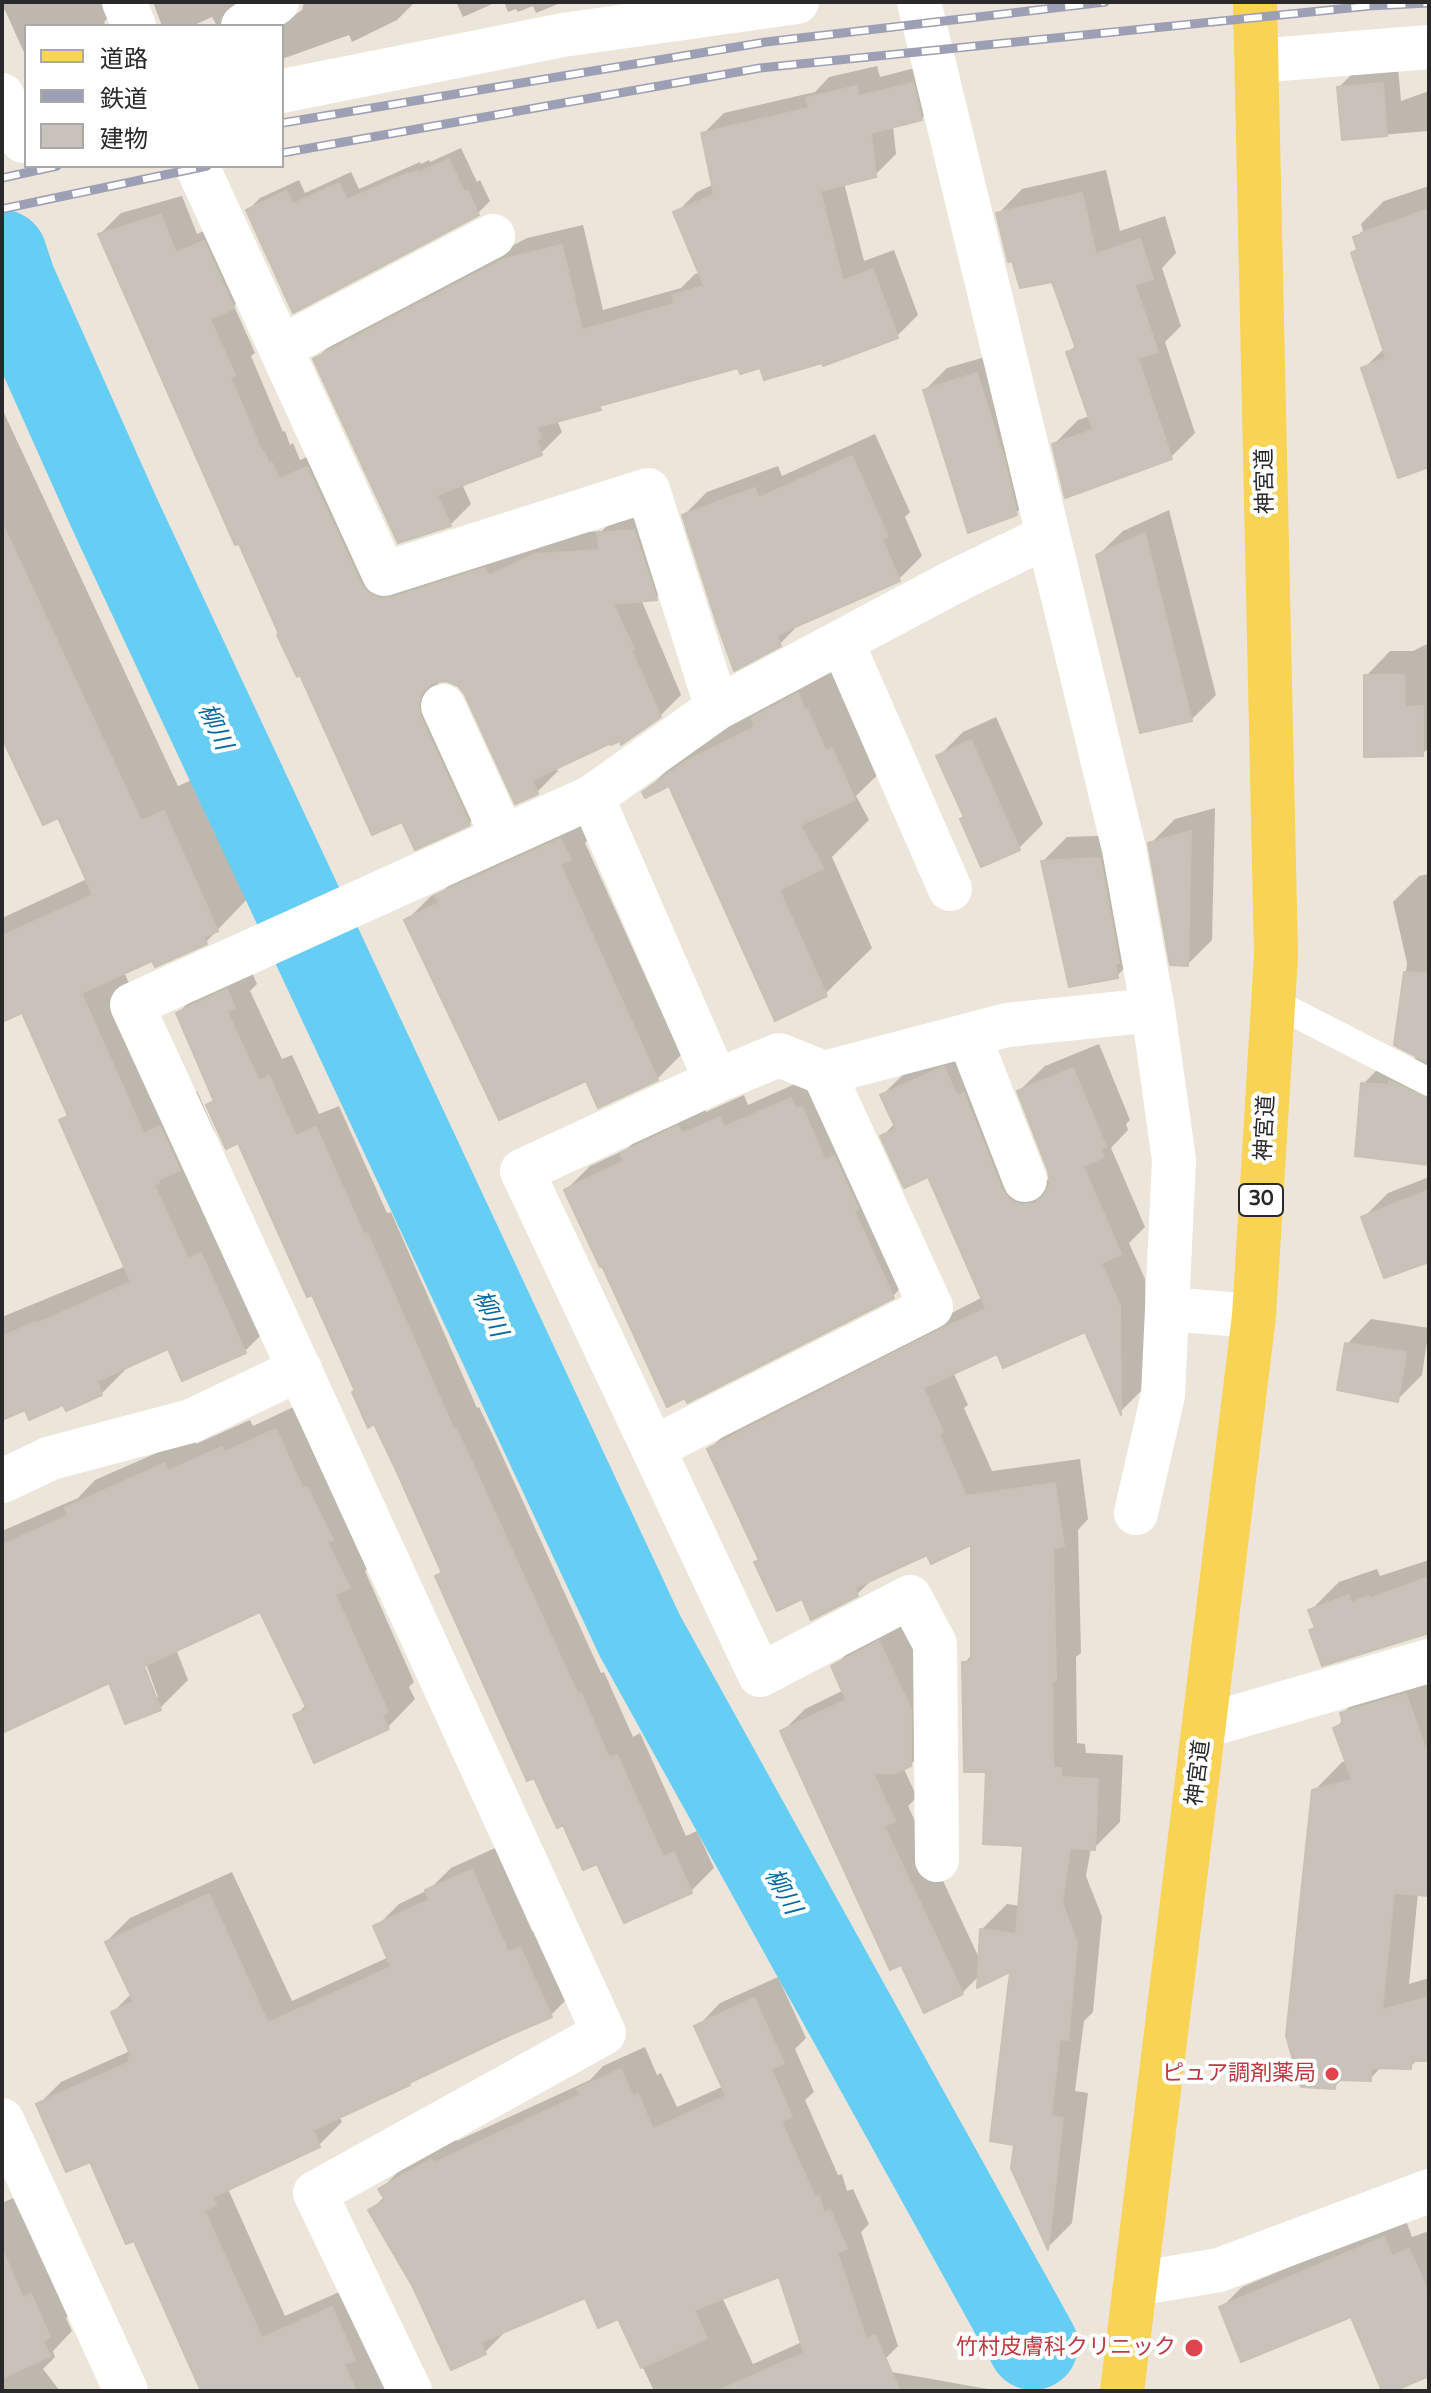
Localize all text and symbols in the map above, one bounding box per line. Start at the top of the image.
legend [24,24,284,168]
text: 道路 [100,45,148,74]
text: 鉄道 [100,85,148,114]
text: 建物 [100,125,148,154]
street label: 神宮道 [1252,448,1280,514]
water label: 柳川 [191,699,237,755]
street label: 神宮道 [1251,1094,1281,1162]
road number: 30 [1239,1184,1283,1216]
water label: 柳川 [466,1286,512,1342]
street label: 神宮道 [1182,1739,1216,1807]
water label: 柳川 [758,1864,806,1920]
place label: ピュア調剤薬局 [1162,2061,1316,2087]
marker: ピュア調剤薬局 [1323,2065,1341,2083]
place label: 竹村皮膚科クリニック [956,2335,1176,2361]
marker: 竹村皮膚科クリニック [1183,2337,1205,2359]

